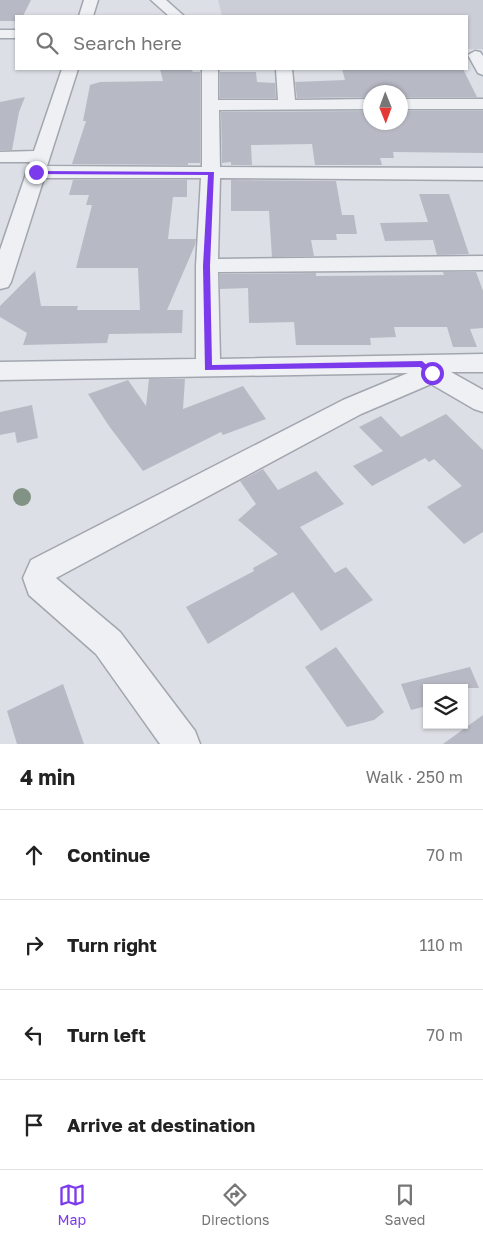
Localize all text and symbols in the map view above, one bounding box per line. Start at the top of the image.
search box [15,15,468,70]
icon: search [33,29,61,57]
text: Search here [73,31,182,54]
north arrow [363,85,408,130]
route end [25,161,48,184]
route start [421,362,444,385]
map controls [423,684,468,729]
button: layers [423,684,468,729]
text: 4 min [20,764,75,790]
text: Walk · 250 m [366,767,463,787]
icon: ahead [20,841,48,869]
text: Continue [67,843,150,866]
text: 70 m [426,845,463,865]
icon: right [20,931,48,959]
text: Turn right [67,933,157,956]
text: 110 m [419,935,463,955]
icon: left [20,1021,48,1049]
text: Turn left [67,1023,146,1046]
text: 70 m [426,1025,463,1045]
icon: arrive [20,1111,48,1139]
text: Arrive at destination [67,1113,255,1136]
tab: Map [58,1181,86,1228]
tab: Directions [201,1181,270,1228]
tab: Saved [385,1181,425,1228]

